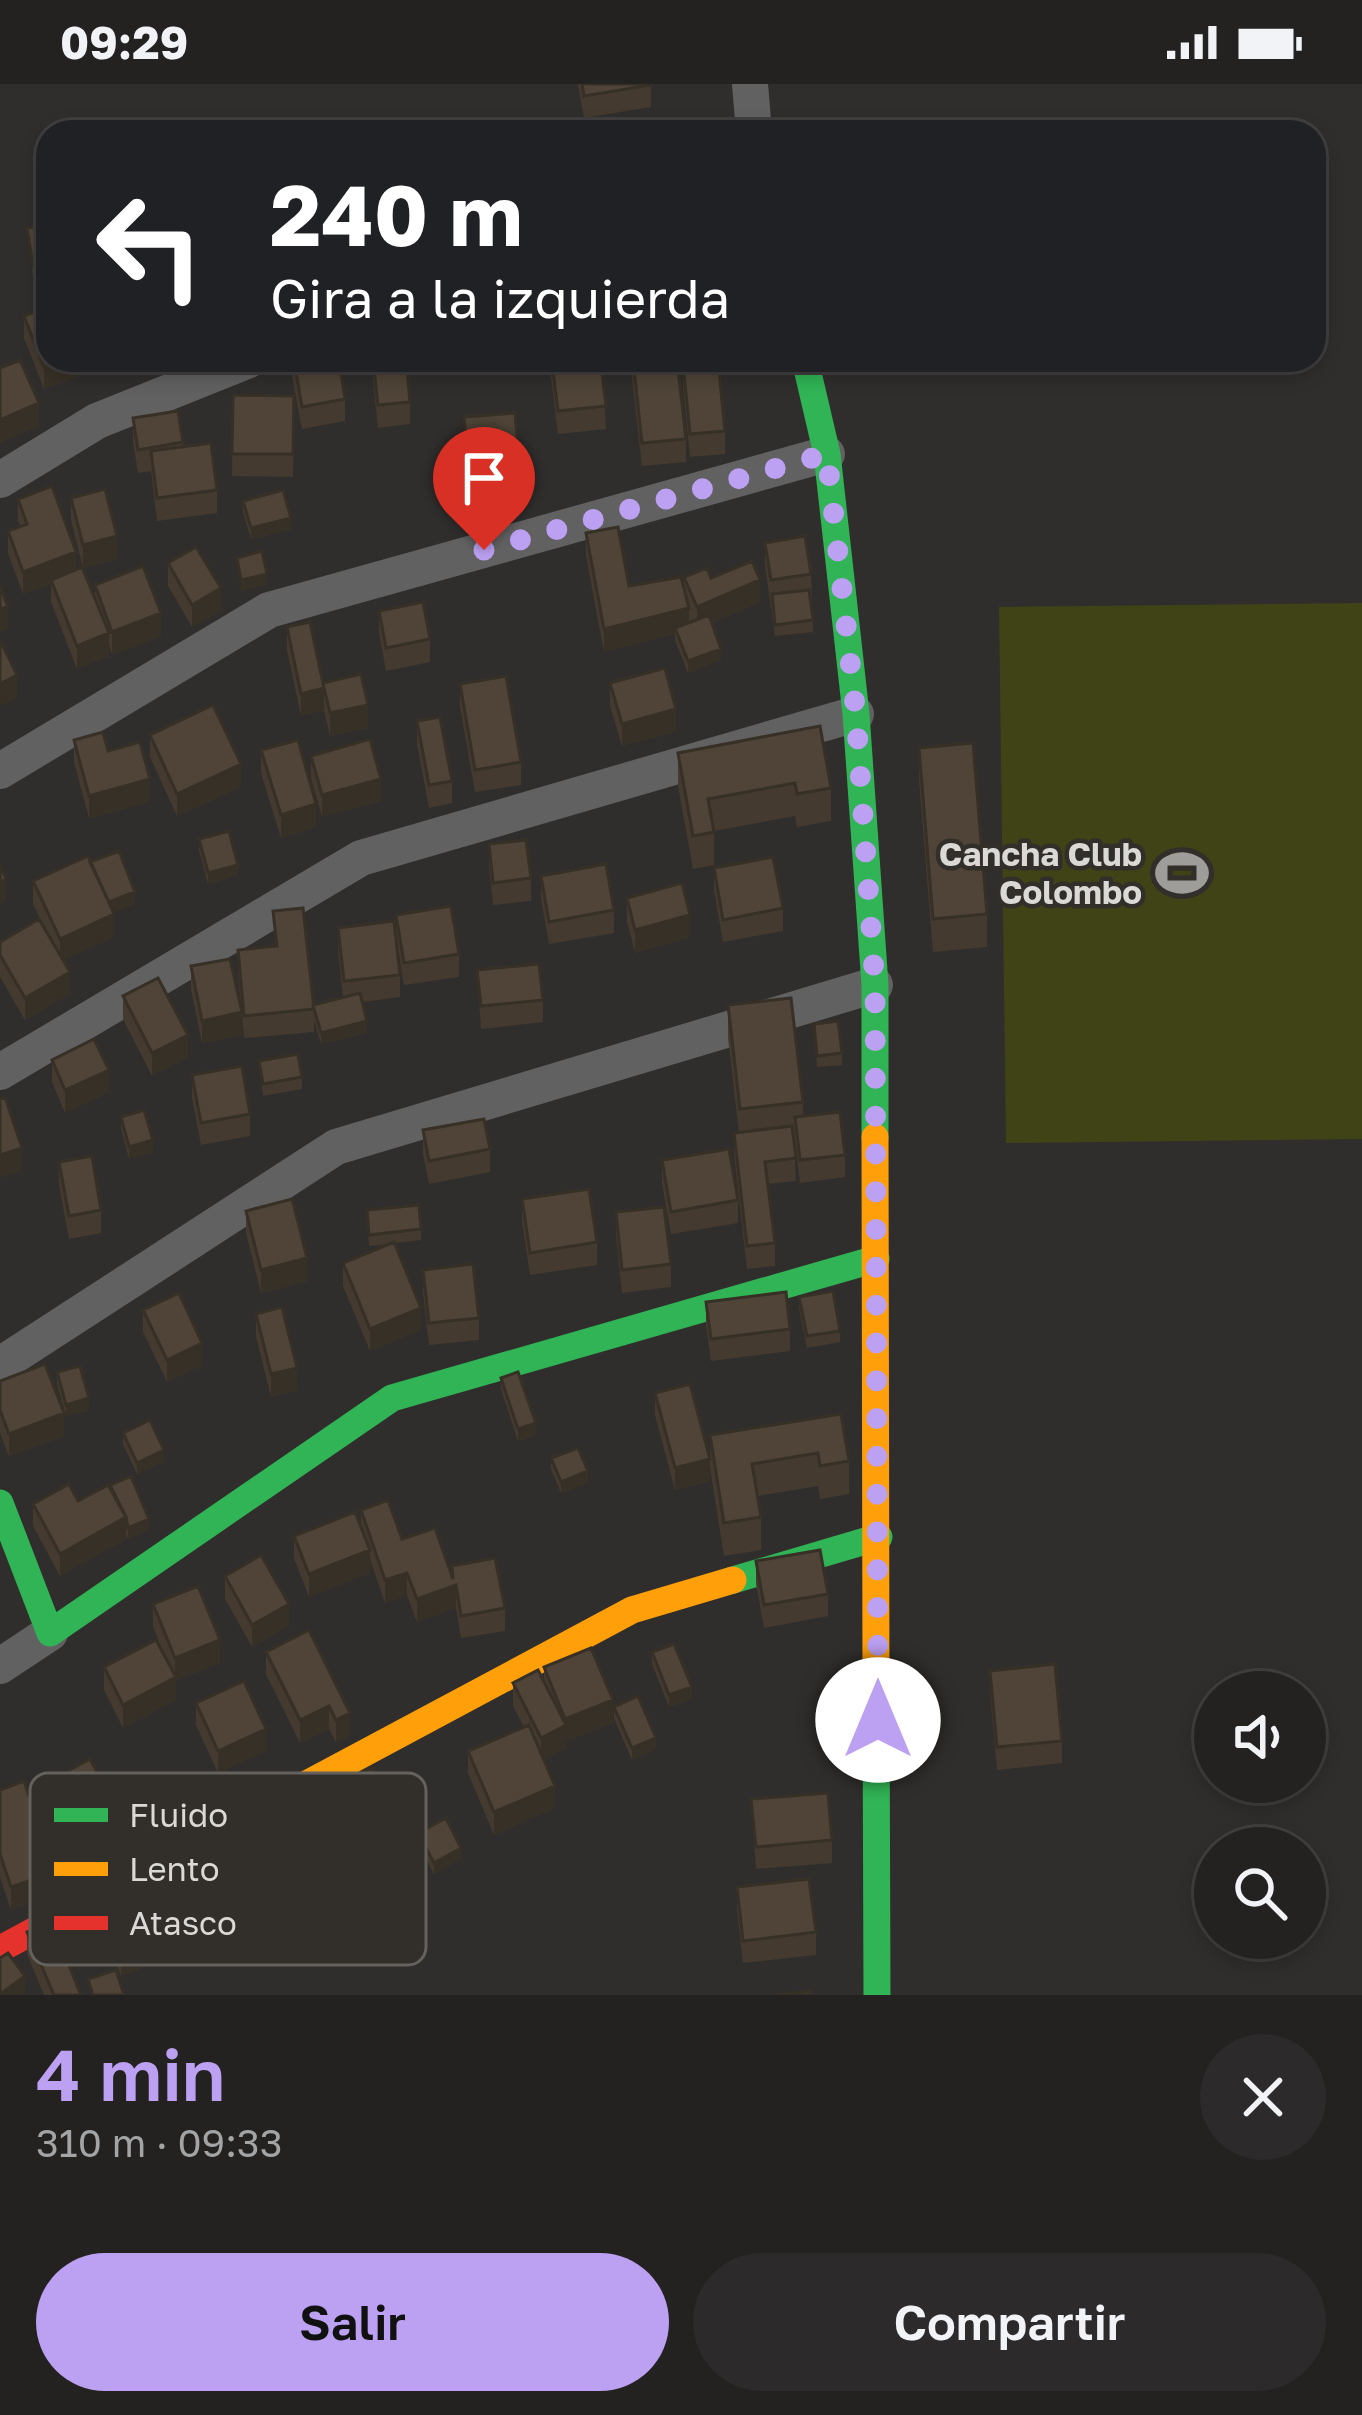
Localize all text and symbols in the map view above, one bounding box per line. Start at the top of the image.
text: 09:29 [60,15,188,69]
text: 240 m [270,164,523,264]
icon: left [72,168,228,324]
text: Gira a la izquierda [270,265,730,330]
pin [433,427,535,550]
icon: arrive [451,445,517,511]
place label: Cancha Club Colombo [939,834,1142,911]
sports icon: Cancha Club Colombo [1153,844,1211,902]
position arrow [815,1657,941,1783]
map controls [1194,1671,1326,1959]
button: sound [1194,1671,1326,1803]
legend [30,1773,426,1965]
text: Fluido [129,1795,228,1834]
button: search [1194,1827,1326,1959]
text: Lento [129,1849,220,1888]
text: Atasco [129,1903,237,1942]
text: 4 min [36,2030,225,2117]
button: close [1200,2034,1326,2160]
text: 310 m · 09:33 [36,2119,282,2166]
button: Salir [36,2253,669,2391]
button: Compartir [693,2253,1326,2391]

